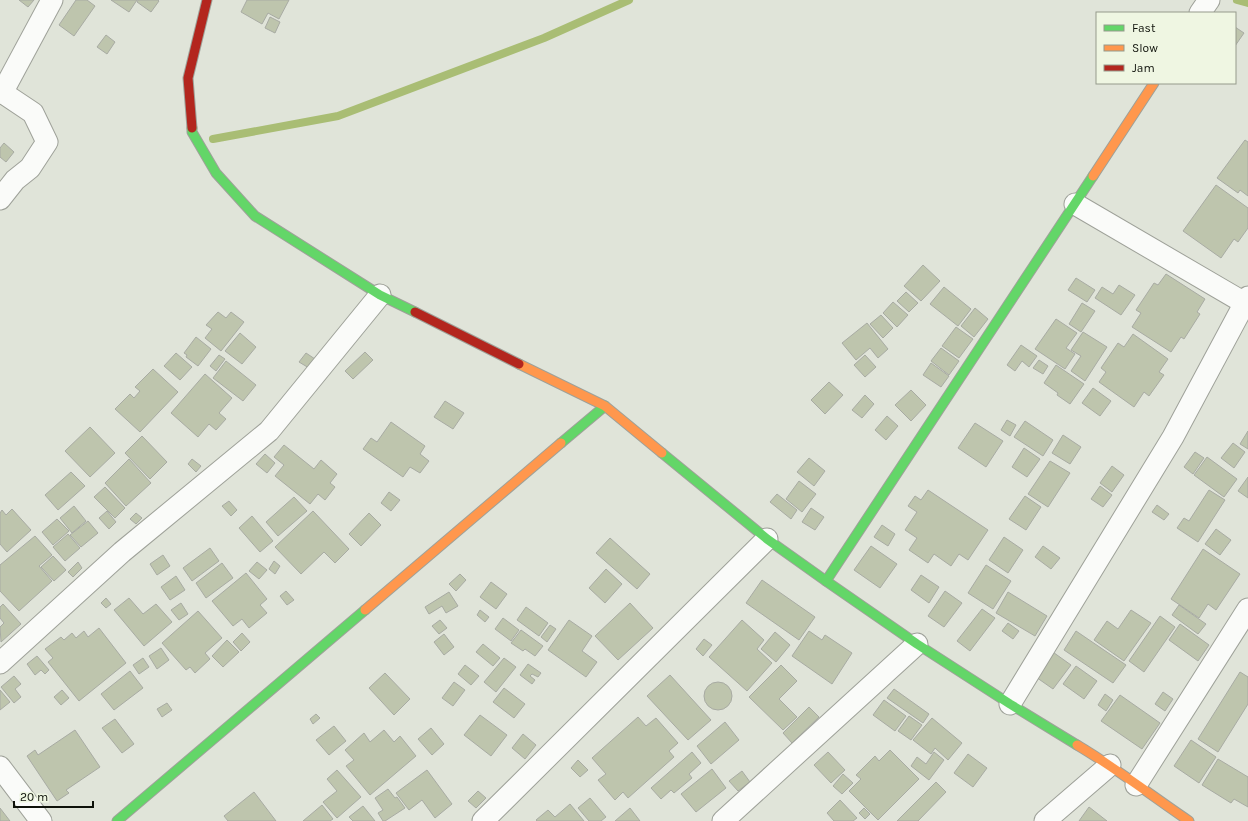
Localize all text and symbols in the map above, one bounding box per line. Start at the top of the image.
legend [1096,12,1236,84]
text: Fast [1132,21,1156,35]
text: Slow [1132,41,1158,55]
text: Jam [1132,61,1155,75]
scale bar [14,783,93,809]
text: 20 m [20,790,48,804]

